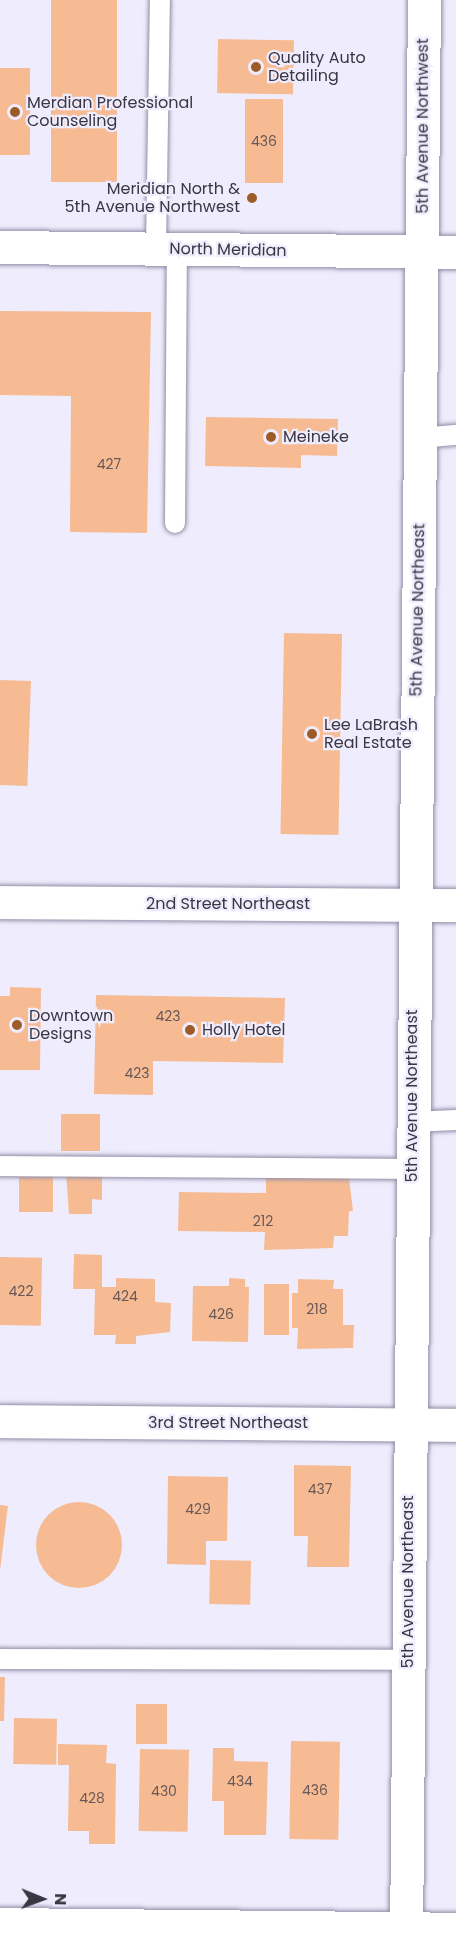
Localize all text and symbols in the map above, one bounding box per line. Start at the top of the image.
street label: 5th Avenue Northwest [413,38,433,214]
place label: Quality Auto Detailing [268,48,366,86]
marker: Quality Auto Detailing [249,60,263,74]
place label: Merdian Professional Counseling [27,93,193,131]
marker: Merdian Professional Counseling [8,105,22,119]
house number: 436 [251,133,277,149]
place label: Meridian North & 5th Avenue Northwest [65,179,240,217]
marker: Meridian North & 5th Avenue Northwest [245,191,259,205]
street label: North Meridian [169,239,287,261]
place label: Meineke [283,427,349,447]
marker: Meineke [264,430,278,444]
house number: 427 [97,456,121,472]
street label: 5th Avenue Northeast [407,523,429,697]
place label: Lee LaBrash Real Estate [324,715,418,753]
marker: Lee LaBrash Real Estate [305,727,319,741]
street label: 2nd Street Northeast [146,894,310,914]
place label: Downtown Designs [29,1006,113,1044]
house number: 423 [155,1008,181,1024]
street label: 5th Avenue Northeast [402,1009,422,1183]
marker: Downtown Designs [10,1018,24,1032]
place label: Holly Hotel [202,1020,285,1040]
marker: Holly Hotel [183,1023,197,1037]
house number: 423 [124,1065,150,1081]
house number: 212 [253,1213,273,1229]
house number: 422 [9,1283,33,1299]
house number: 424 [112,1288,138,1304]
house number: 218 [306,1301,328,1317]
house number: 426 [208,1306,234,1322]
street label: 3rd Street Northeast [148,1413,308,1433]
house number: 437 [308,1481,332,1497]
street label: 5th Avenue Northeast [398,1495,418,1669]
house number: 429 [185,1501,211,1517]
house number: 434 [227,1773,253,1789]
house number: 436 [302,1782,328,1798]
house number: 430 [151,1783,177,1799]
house number: 428 [79,1790,105,1806]
north arrow [12,1869,72,1929]
text: N [49,1893,72,1906]

